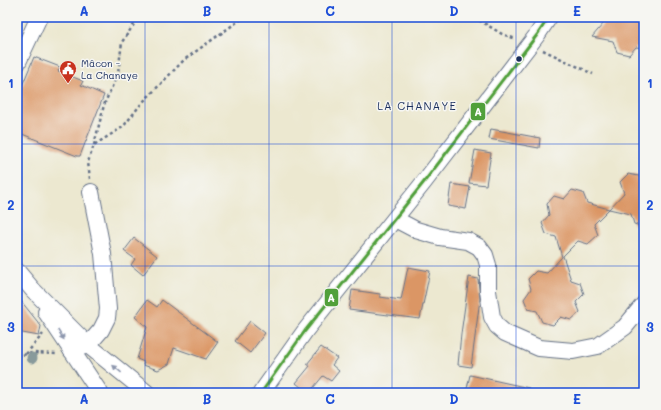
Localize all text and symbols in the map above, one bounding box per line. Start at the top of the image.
text: A [79,2,89,19]
text: B [203,2,212,19]
text: C [325,2,335,19]
text: D [449,2,459,19]
text: E [573,2,581,19]
unlabelled marker [514,54,524,64]
place label: Mâcon - La Chanaye [81,56,138,82]
public building icon: Mâcon - La Chanaye [58,59,78,84]
text: 1 [8,74,14,91]
text: 1 [647,74,653,91]
district label: LA CHANAYE [377,98,457,113]
line badge: A [470,102,486,121]
text: A [474,104,482,119]
text: 2 [7,196,15,213]
text: 2 [646,196,654,213]
line badge: A [324,288,339,307]
text: A [327,290,335,305]
text: 3 [7,318,15,335]
text: 3 [646,318,654,335]
one-way arrow [57,330,65,340]
one-way arrow [112,364,122,373]
text: A [79,390,89,407]
text: B [203,390,212,407]
text: C [325,390,335,407]
text: D [449,390,459,407]
text: E [573,390,581,407]

